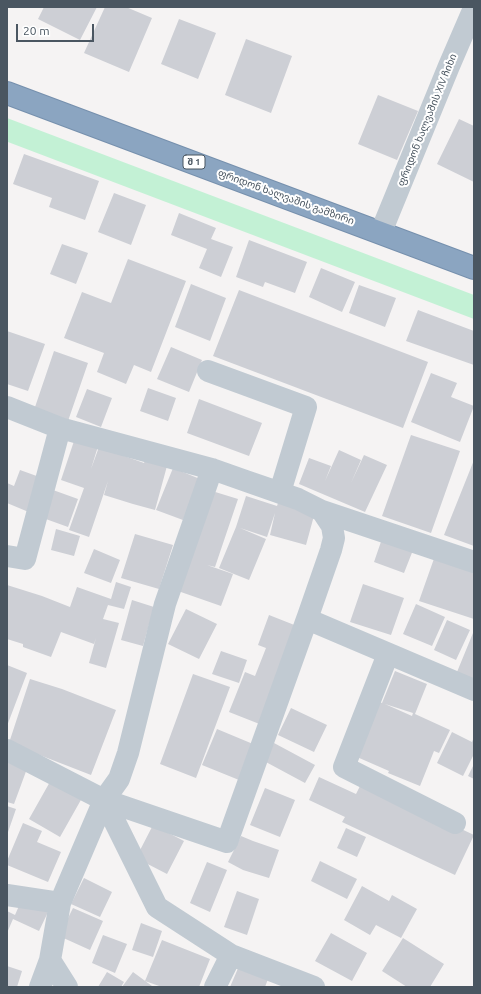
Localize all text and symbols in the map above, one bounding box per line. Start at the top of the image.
scale bar [18,16,96,42]
text: 20 m [23,24,50,37]
street label: ფრიდონ ხალვაშის XIV ჩიხი [395,52,459,188]
road number: შ 1 [183,155,205,169]
street label: ფრიდონ ხალვაშის გამზირი [216,167,356,227]

